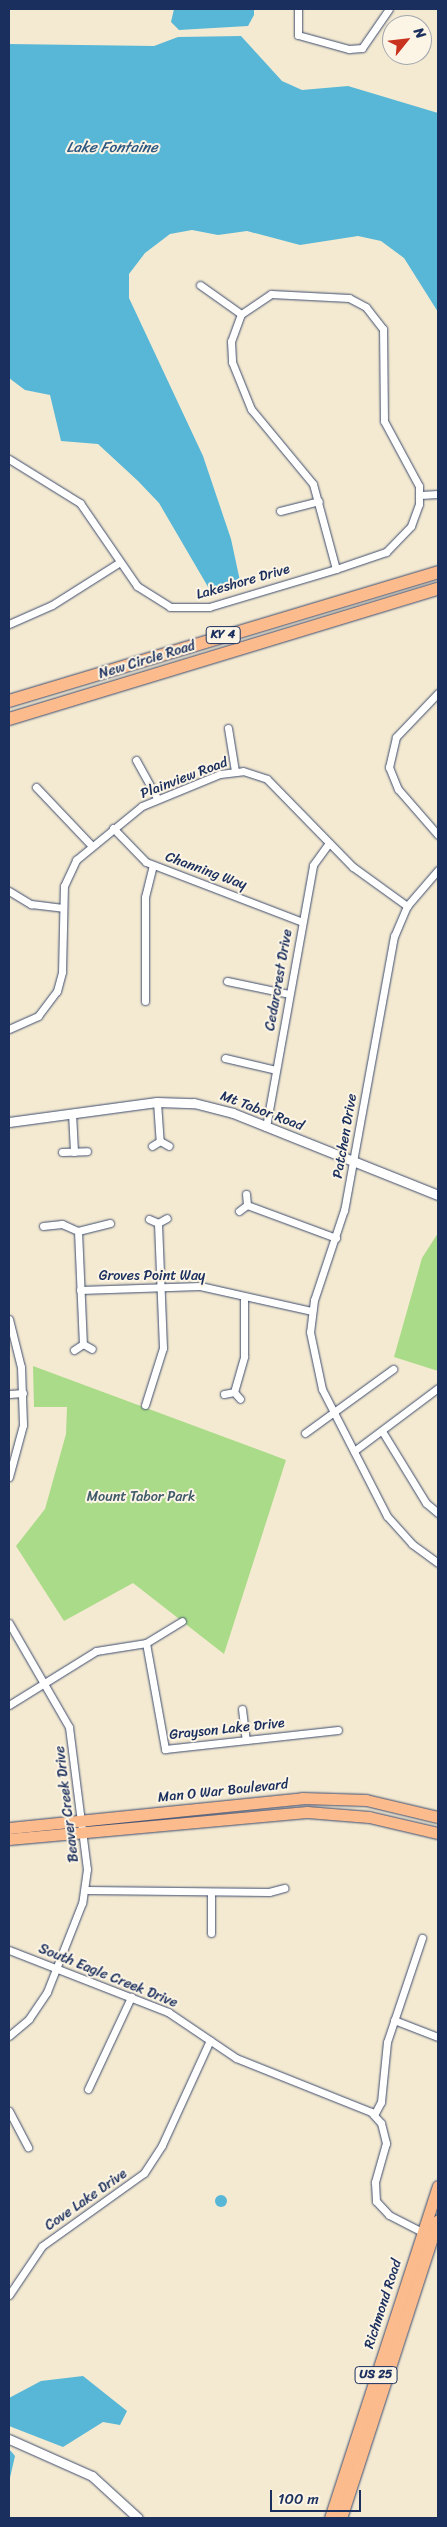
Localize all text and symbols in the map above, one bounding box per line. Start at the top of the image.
north arrow [382,15,432,65]
text: N [406,23,433,43]
water label: Lake Fontaine [66,139,158,157]
street label: Lakeshore Drive [194,561,292,603]
road number: KY 4 [206,626,240,644]
street label: New Circle Road [97,637,197,683]
street label: Plainview Road [138,754,230,802]
street label: Channing Way [163,848,249,894]
street label: Cedarcrest Drive [262,928,296,1032]
street label: Mt Tabor Road [217,1087,307,1135]
street label: Patchen Drive [329,1092,361,1180]
street label: Groves Point Way [99,1268,205,1284]
park label: Mount Tabor Park [86,1489,196,1505]
street label: Grayson Lake Drive [168,1715,286,1743]
street label: Beaver Creek Drive [52,1745,82,1863]
street label: Man O War Boulevard [157,1776,289,1806]
street label: South Eagle Creek Drive [36,1940,180,2012]
street label: Cove Lake Drive [42,2165,130,2235]
street label: Richmond Road [361,2257,405,2351]
road number: US 25 [354,2366,398,2384]
scale bar [272,2480,363,2512]
text: 100 m [278,2486,319,2512]

